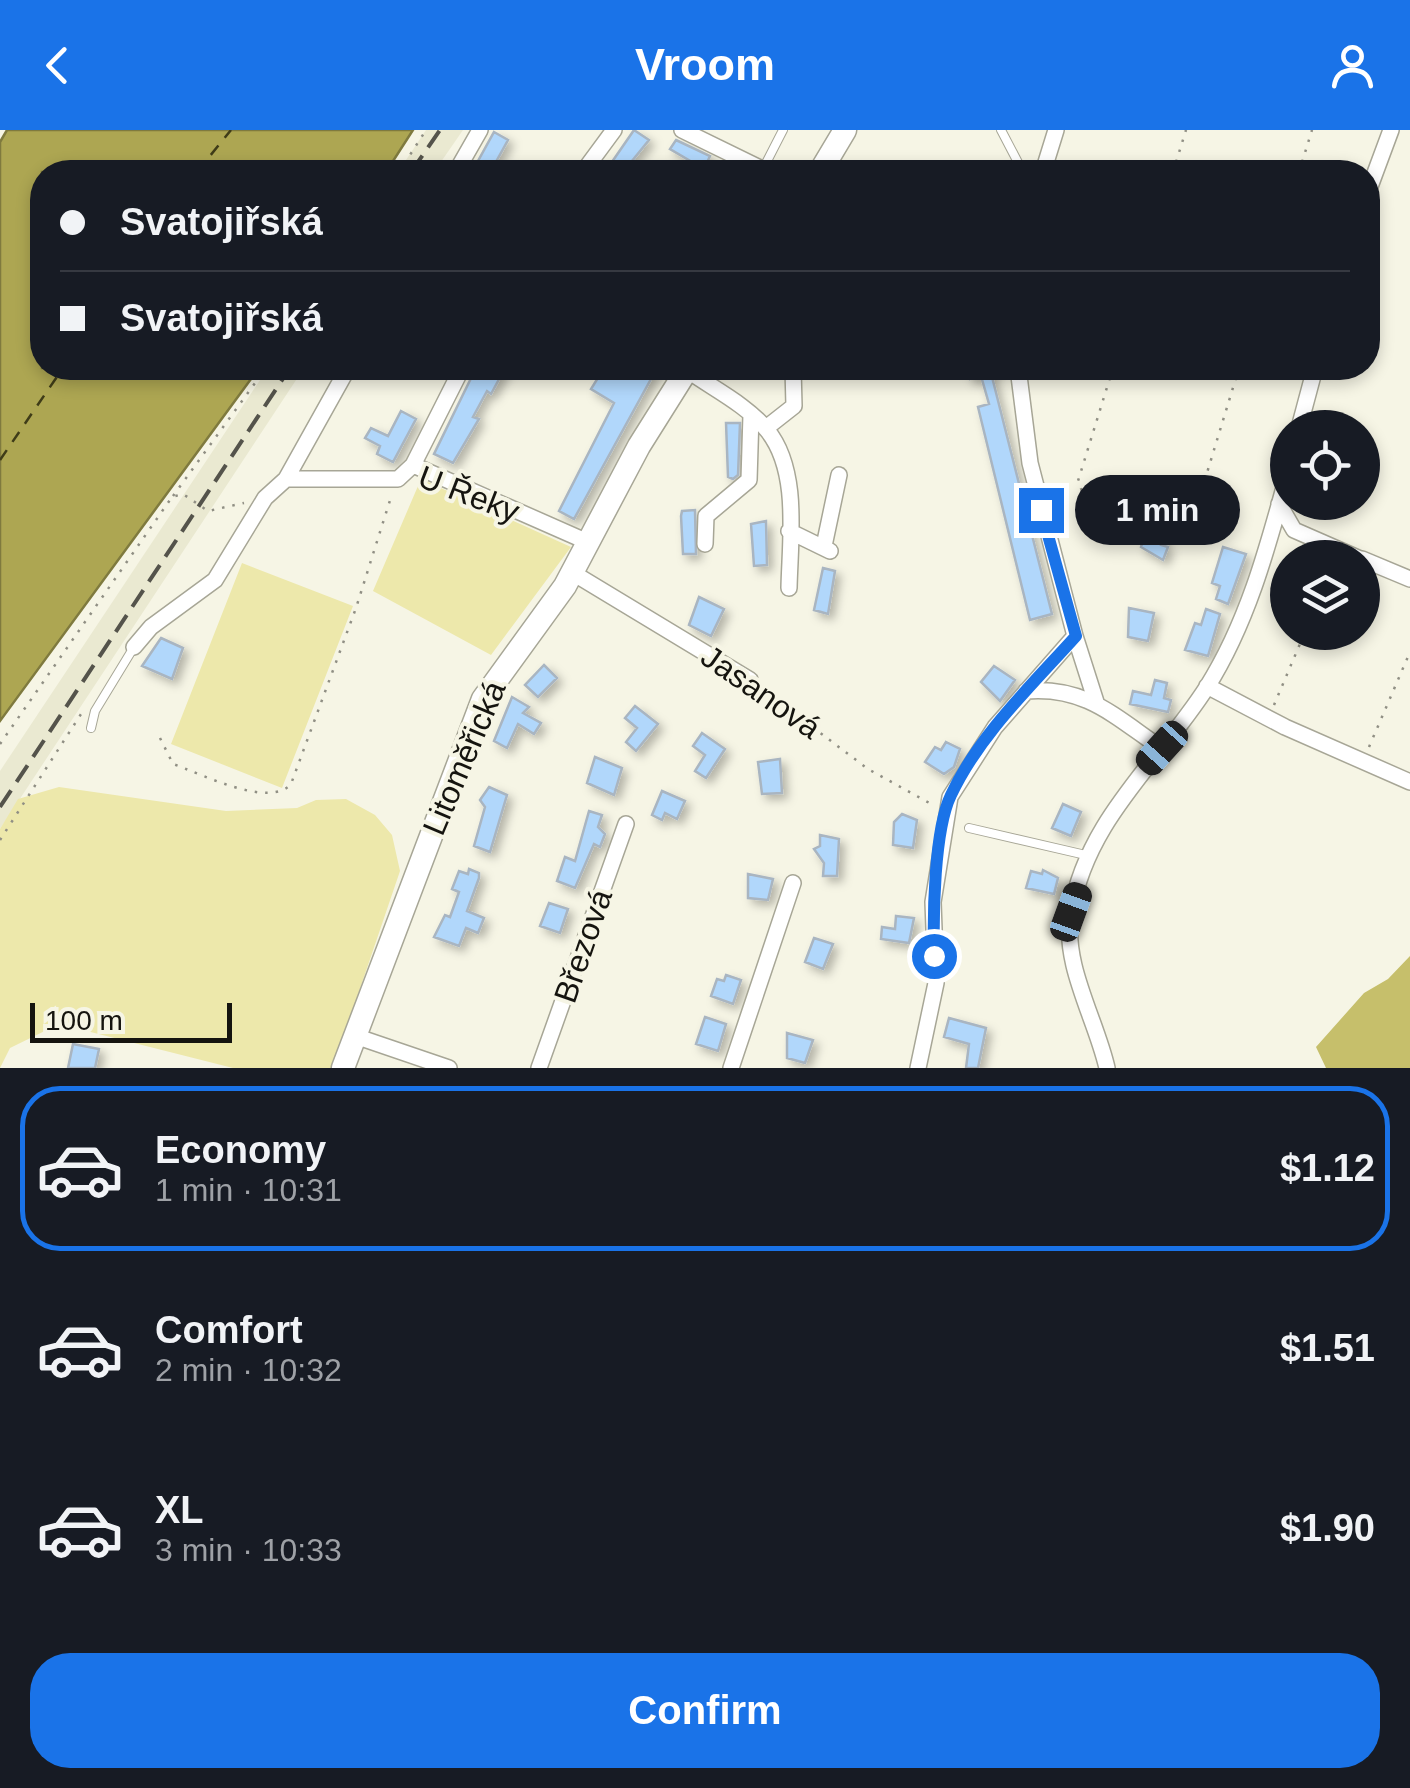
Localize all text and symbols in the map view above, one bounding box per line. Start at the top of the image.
icon: back [30,38,85,93]
icon: person [1325,38,1380,93]
text: Vroom [635,39,775,90]
text: Svatojiřská [120,201,323,243]
text: Svatojiřská [120,297,323,339]
map controls [1270,410,1380,650]
button: locate [1270,410,1380,520]
street label: U Řeky [414,458,524,530]
callout: 1 min [1076,475,1241,545]
route end [1019,488,1064,533]
text: 1 min [1116,492,1199,528]
button: layers [1270,540,1380,650]
street label: Jasanová [695,638,828,746]
street label: Litoměřická [415,675,513,840]
car [1131,716,1193,780]
car [1047,879,1095,945]
street label: Březová [547,884,619,1007]
route start [912,934,957,979]
scale bar [30,998,232,1043]
text: 100 m [45,1005,123,1036]
icon: car [35,1124,125,1214]
text: Economy [155,1129,326,1171]
text: $1.12 [1280,1147,1375,1189]
text: 1 min · 10:31 [155,1172,342,1208]
icon: car [35,1304,125,1394]
text: Comfort [155,1309,303,1351]
text: $1.51 [1280,1327,1375,1369]
text: 2 min · 10:32 [155,1352,342,1388]
icon: car [35,1484,125,1574]
text: XL [155,1489,204,1531]
text: $1.90 [1280,1507,1375,1549]
text: 3 min · 10:33 [155,1532,342,1568]
button: Confirm [30,1653,1380,1768]

